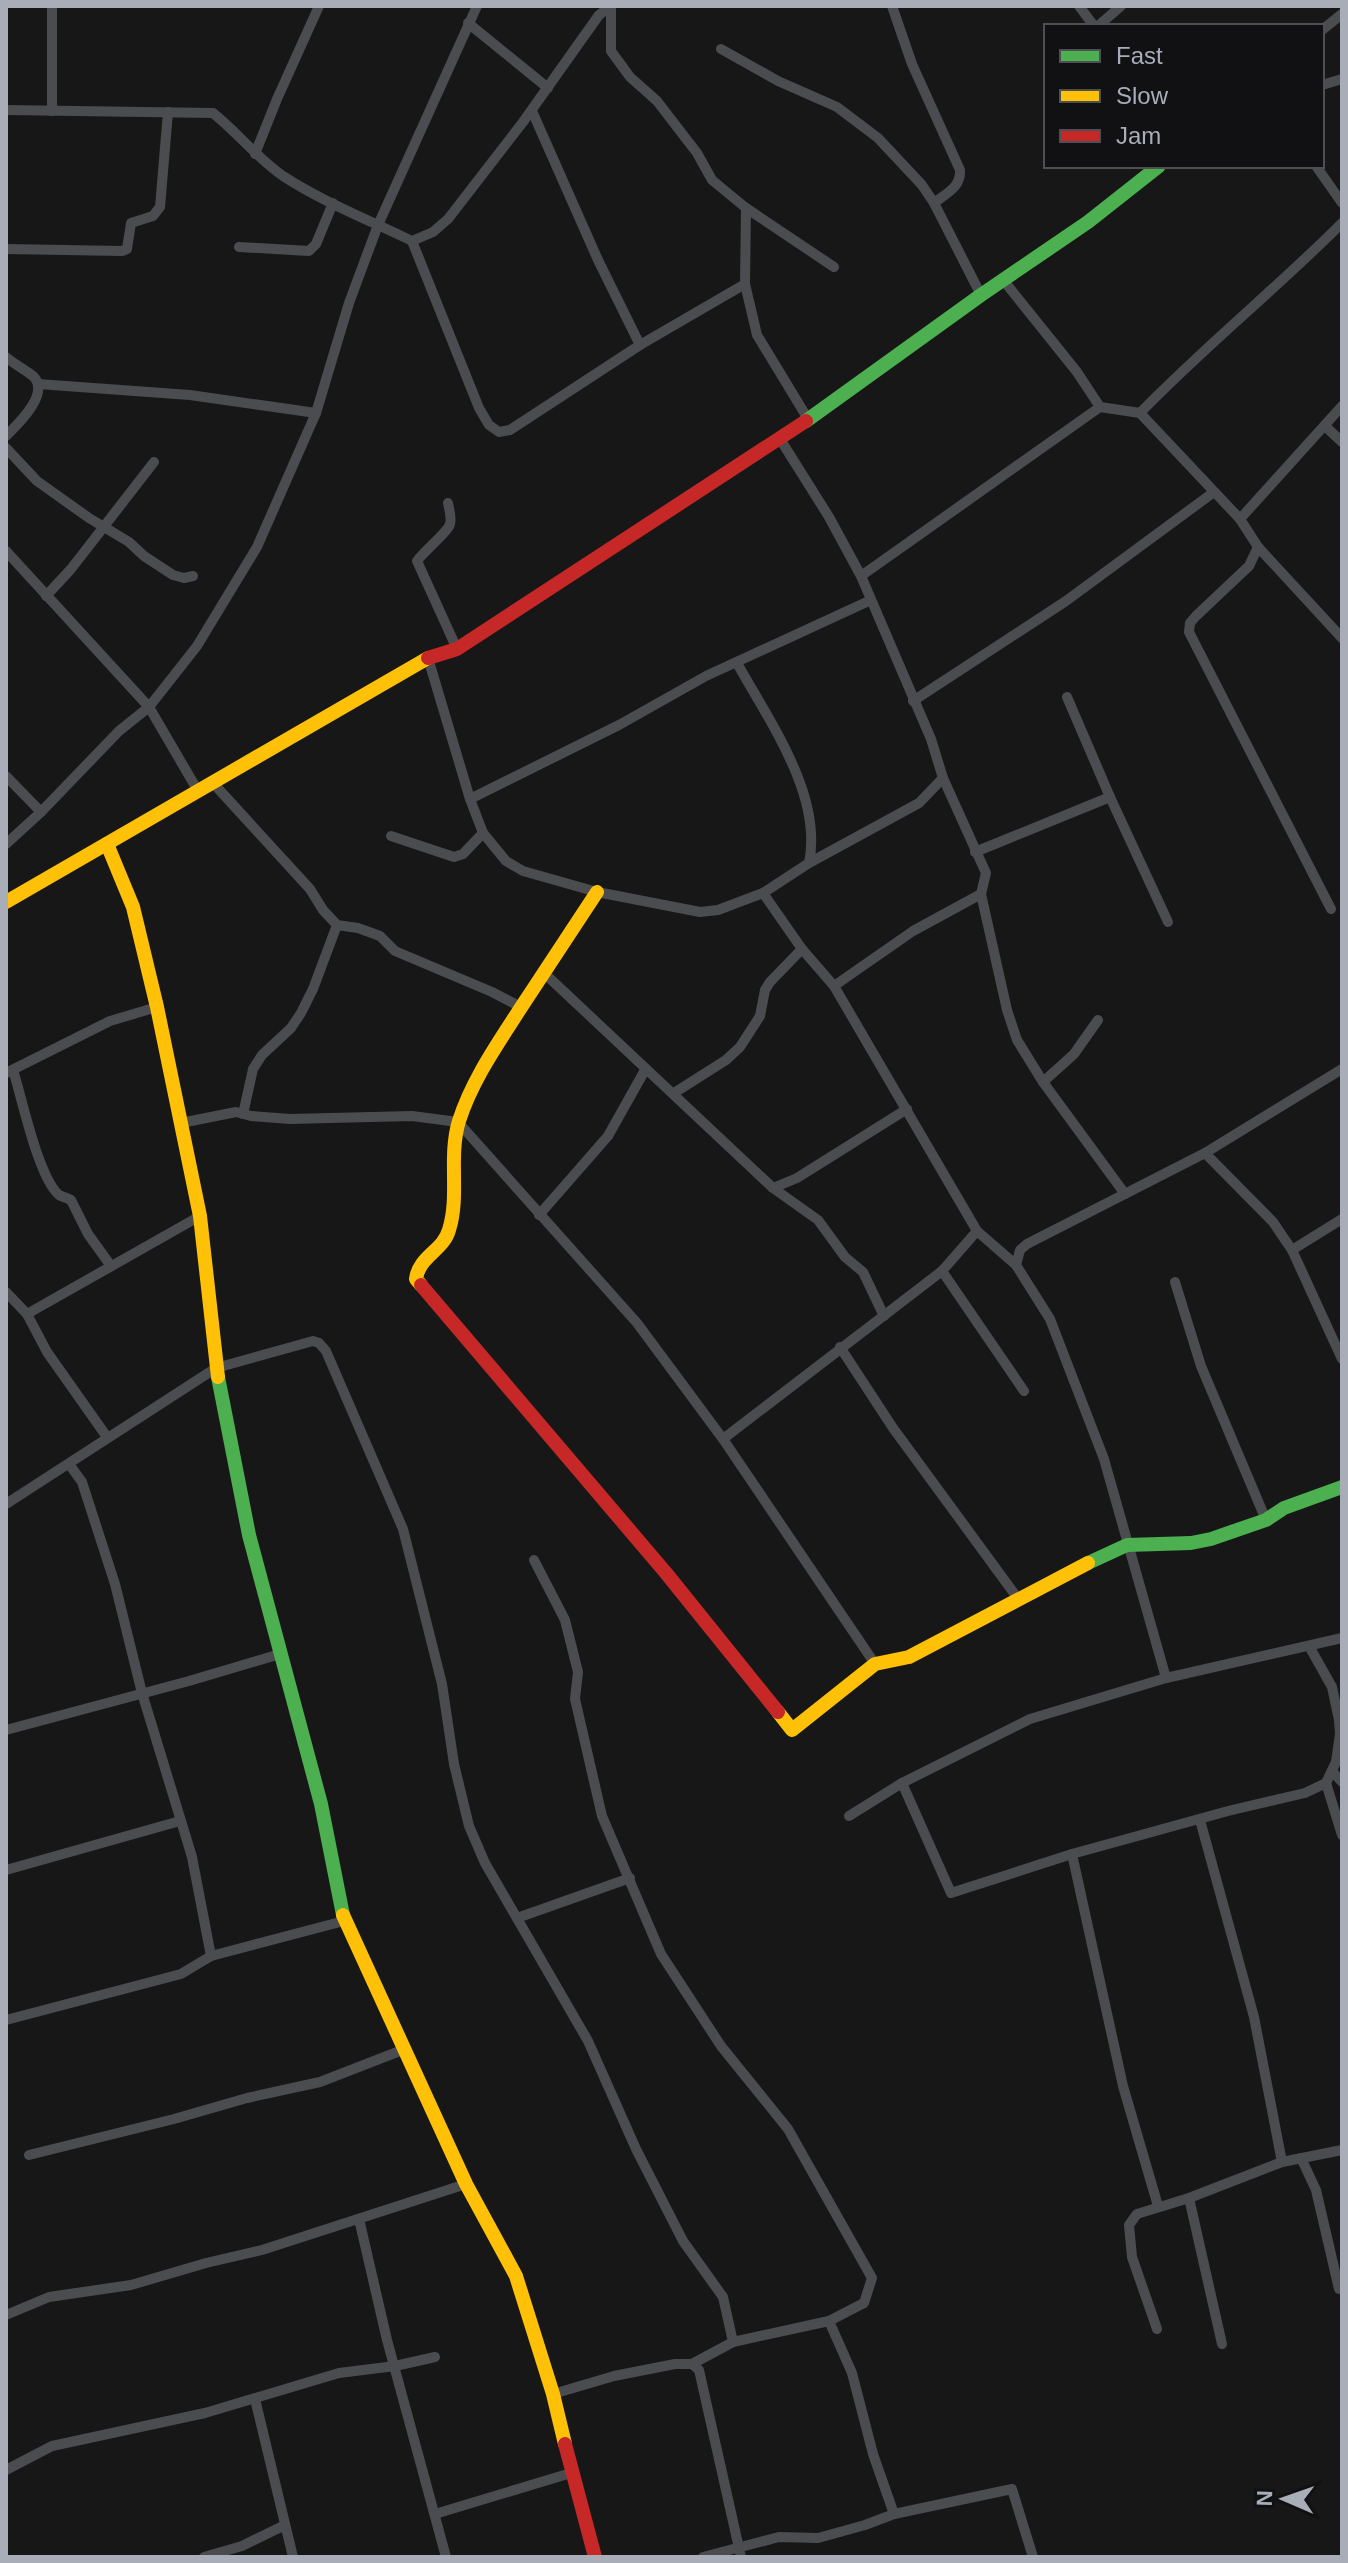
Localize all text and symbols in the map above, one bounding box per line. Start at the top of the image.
legend [1044,24,1324,168]
text: Fast [1116,42,1163,69]
text: Slow [1116,82,1169,109]
text: Jam [1116,122,1161,149]
north arrow [1244,2459,1324,2539]
text: N [1252,2490,1277,2507]

